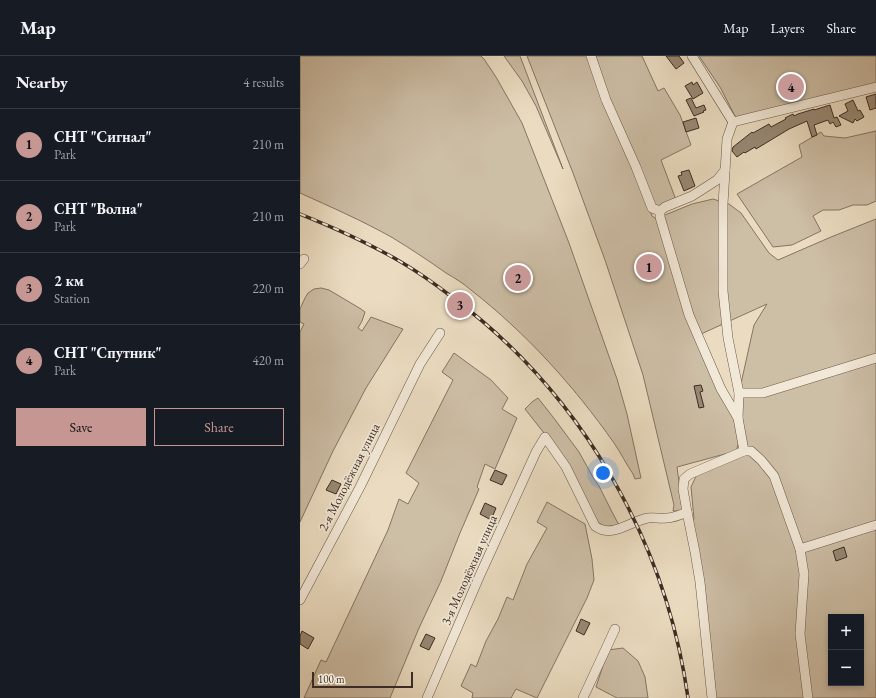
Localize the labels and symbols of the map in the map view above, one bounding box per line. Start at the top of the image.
pin: 4 [778,72,804,102]
pin: 1 [636,252,662,282]
pin: 2 [505,263,531,293]
pin: 3 [447,290,473,320]
street label: 2-я Молодёжная улица [314,420,384,534]
your location [593,463,613,483]
street label: 3-я Молодёжная улица [437,512,501,628]
scale bar [312,670,413,689]

